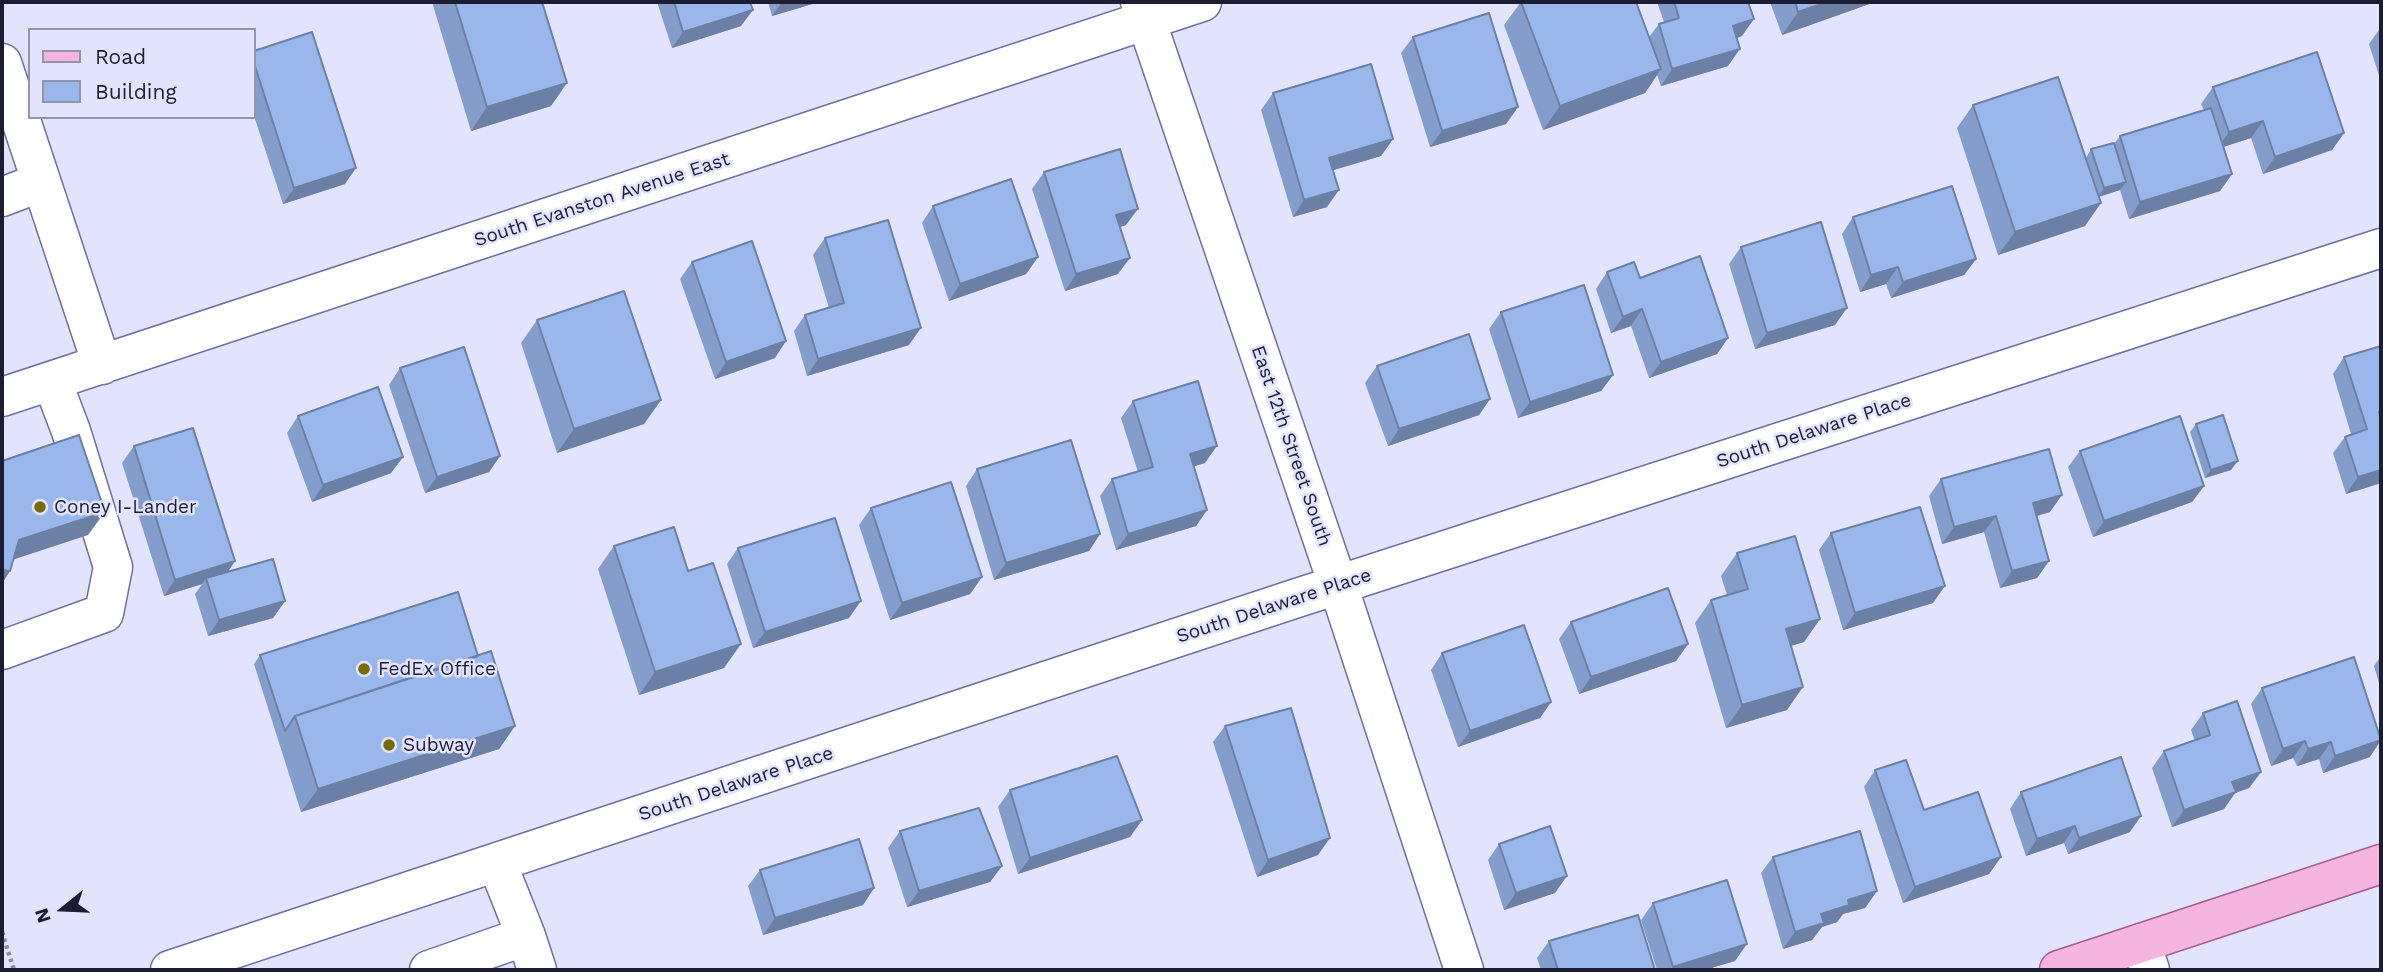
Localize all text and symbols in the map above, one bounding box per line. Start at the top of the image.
legend [28,28,256,119]
text: Road [95,44,146,69]
text: Building [95,79,177,104]
street label: South Evanston Avenue East [471,148,733,252]
street label: East 12th Street South [1246,343,1336,549]
street label: South Delaware Place [1714,389,1914,473]
place label: Coney I-Lander [54,496,197,518]
marker: Coney I-Lander [32,499,48,515]
street label: South Delaware Place [1174,564,1374,648]
place label: FedEx Office [378,658,496,680]
marker: FedEx Office [356,661,372,677]
place label: Subway [403,734,474,756]
marker: Subway [381,737,397,753]
street label: South Delaware Place [636,742,836,826]
north arrow [28,874,98,944]
text: N [29,905,56,926]

